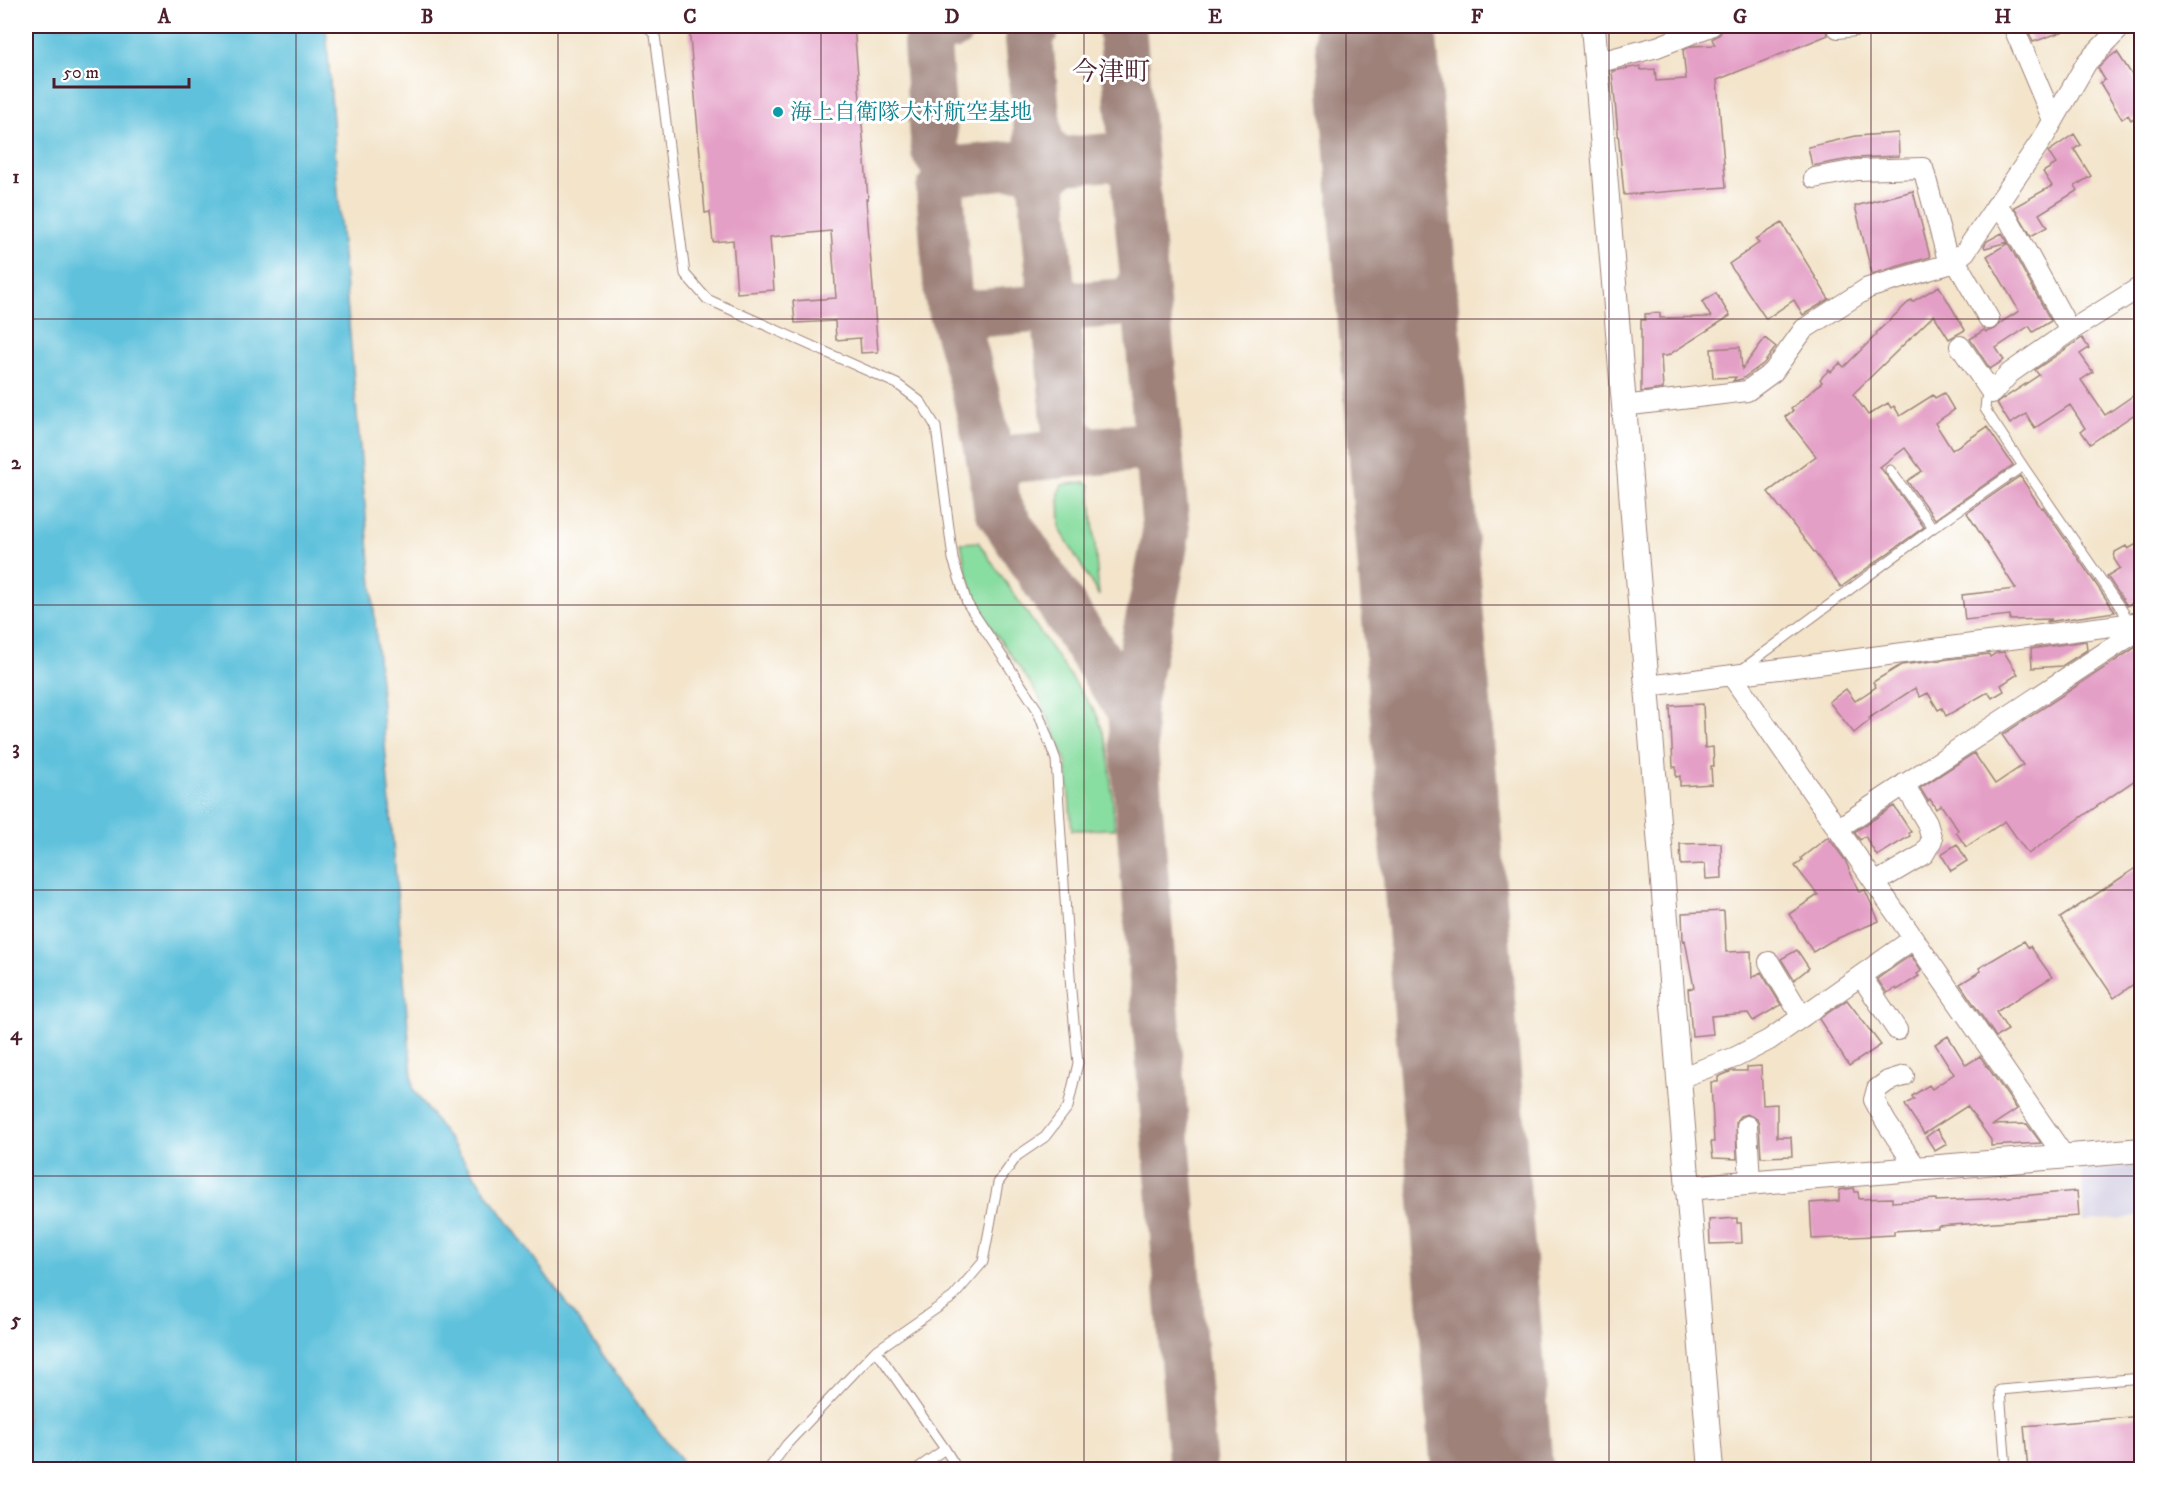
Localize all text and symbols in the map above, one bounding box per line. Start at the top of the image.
text: A [157,5,172,30]
text: B [421,5,433,30]
text: C [683,5,697,30]
text: D [945,5,960,30]
text: E [1208,5,1222,30]
text: F [1471,5,1484,30]
text: G [1733,5,1747,30]
text: H [1995,5,2012,30]
scale bar [54,51,189,89]
district label: 今津町 [1072,56,1150,89]
text: 50 m [63,62,99,84]
place label: 海上自衛隊大村航空基地 [790,99,1032,126]
marker: 海上自衛隊大村航空基地 [771,105,785,119]
text: 1 [12,165,20,190]
text: 2 [11,451,22,476]
text: 3 [12,736,20,761]
text: 4 [10,1022,23,1047]
text: 5 [10,1308,21,1333]

